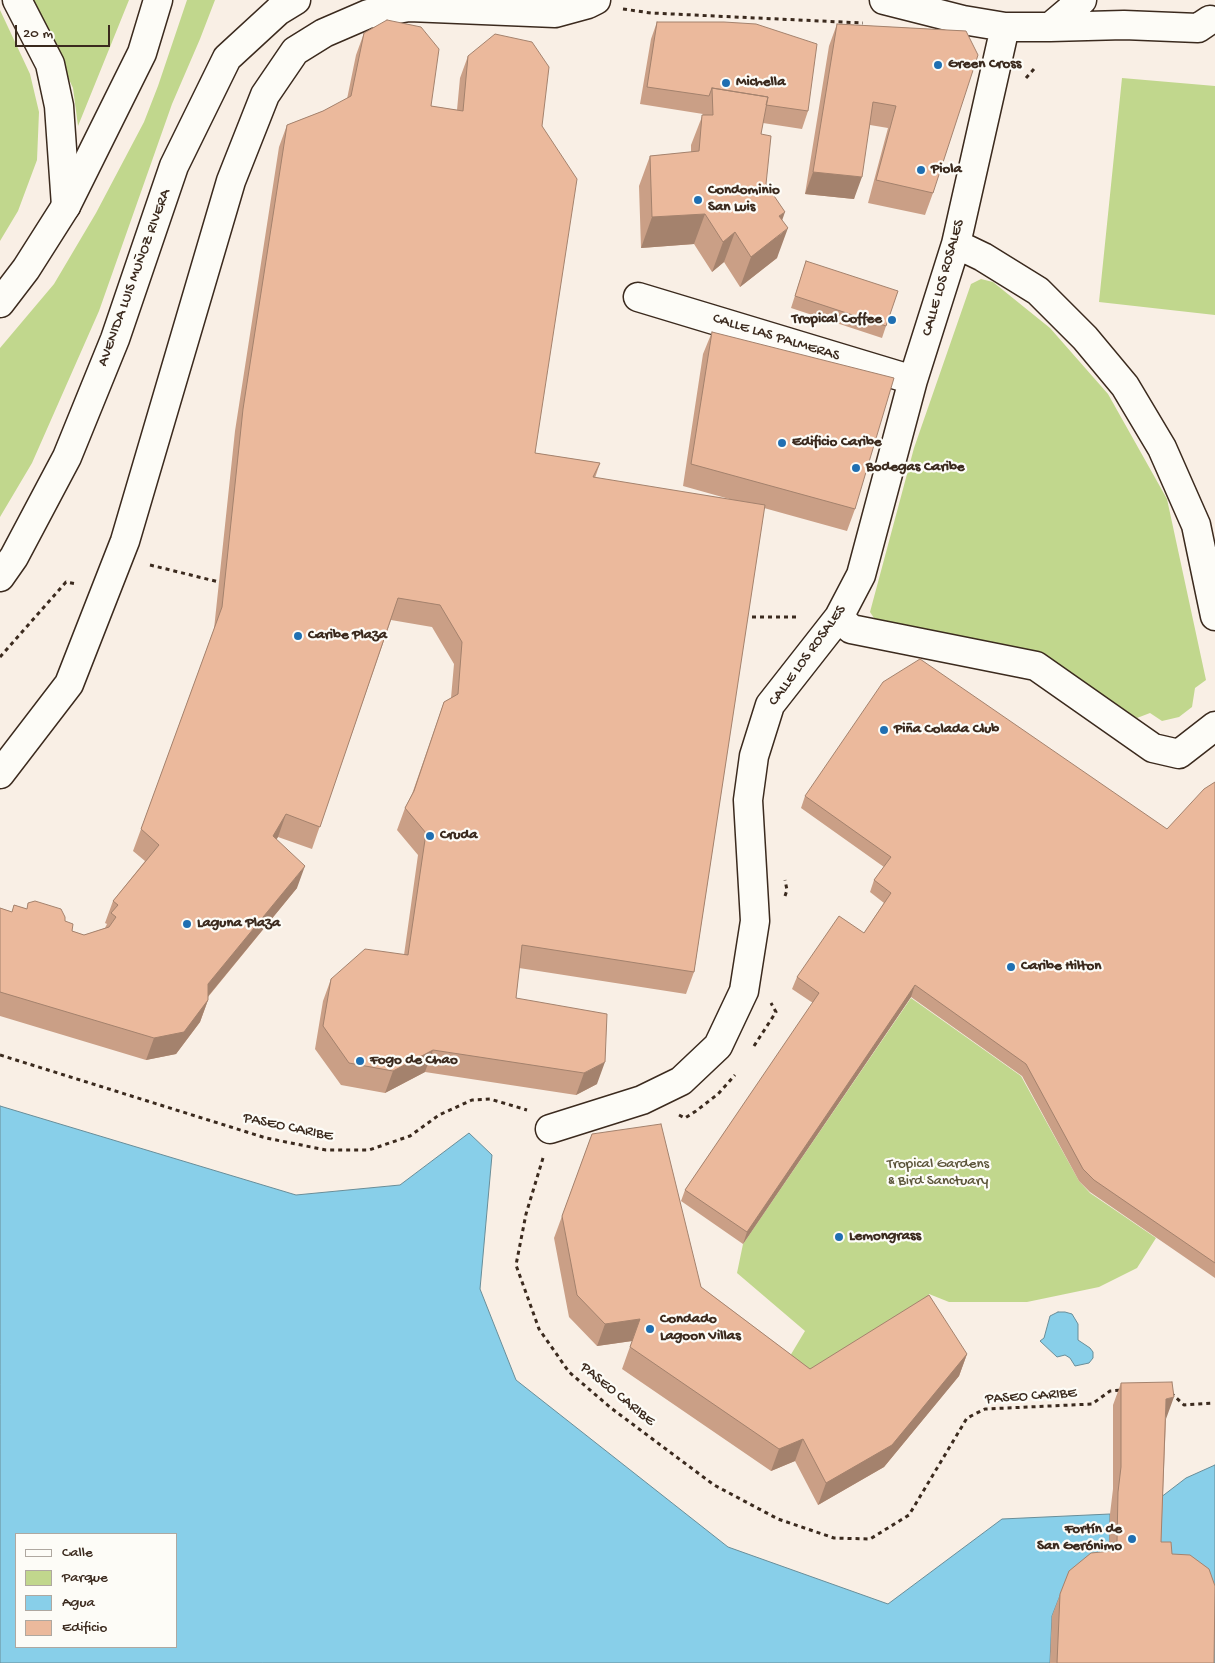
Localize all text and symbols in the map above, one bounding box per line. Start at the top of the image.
scale bar [18,15,112,47]
text: 20 m [23,25,53,43]
place label: Green Cross [948,56,1021,74]
marker: Green Cross [932,59,944,71]
place label: Michella [736,74,785,92]
marker: Michella [720,77,732,89]
place label: Piola [931,161,962,179]
marker: Piola [915,164,927,176]
place label: Condominio San Luis [708,182,780,217]
street label: AVENIDA LUIS MUÑOZ RIVERA [94,187,176,369]
marker: Condominio San Luis [692,194,704,206]
street label: CALLE LOS ROSALES [919,218,969,338]
street label: CALLE LAS PALMERAS [710,310,842,366]
place label: Tropical Coffee [792,311,882,329]
marker: Tropical Coffee [886,314,898,326]
place label: Edificio Caribe [792,434,882,452]
marker: Edificio Caribe [776,437,788,449]
place label: Bodegas Caribe [866,459,965,477]
marker: Bodegas Caribe [850,462,862,474]
street label: CALLE LOS ROSALES [765,602,851,710]
place label: Caribe Plaza [308,627,387,645]
marker: Caribe Plaza [292,630,304,642]
place label: Piña Colada Club [894,721,999,739]
marker: Piña Colada Club [878,724,890,736]
place label: Cruda [440,827,478,845]
marker: Cruda [424,830,436,842]
place label: Laguna Plaza [197,915,280,933]
marker: Laguna Plaza [181,918,193,930]
place label: Caribe Hilton [1021,958,1101,976]
marker: Caribe Hilton [1005,961,1017,973]
place label: Fogo de Chao [370,1052,458,1070]
marker: Fogo de Chao [354,1055,366,1067]
street label: PASEO CARIBE [241,1110,335,1146]
park label: Tropical Gardens & Bird Sanctuary [887,1156,989,1191]
place label: Lemongrass [849,1228,921,1246]
marker: Lemongrass [833,1231,845,1243]
place label: Condado Lagoon Villas [660,1311,741,1346]
marker: Condado Lagoon Villas [644,1323,656,1335]
street label: PASEO CARIBE [576,1359,658,1431]
street label: PASEO CARIBE [985,1385,1077,1409]
place label: Fortín de San Gerónimo [1037,1521,1122,1556]
legend [15,1533,178,1648]
marker: Fortín de San Gerónimo [1126,1533,1138,1545]
text: Calle [62,1544,93,1562]
text: Parque [62,1569,108,1587]
text: Agua [62,1594,95,1612]
text: Edificio [62,1619,107,1637]

